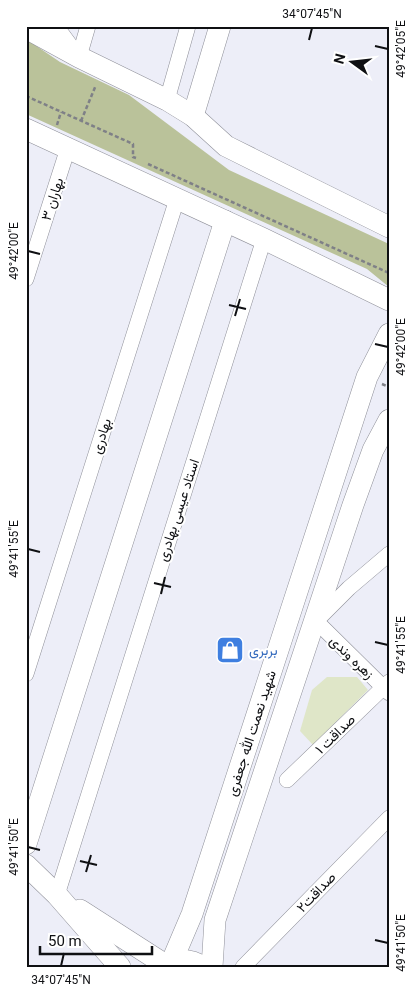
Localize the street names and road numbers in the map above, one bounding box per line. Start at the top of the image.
street label: بهاران ۳ [38,176,67,223]
street label: بهادری [88,416,115,456]
street label: استاد عیسی بهادری [154,457,203,563]
street label: زهره وندی [326,632,378,683]
street label: شهید نعمت الله جعفری [223,668,280,798]
street label: صداقت ۱ [312,711,359,757]
street label: صداقت۲ [293,869,339,915]

